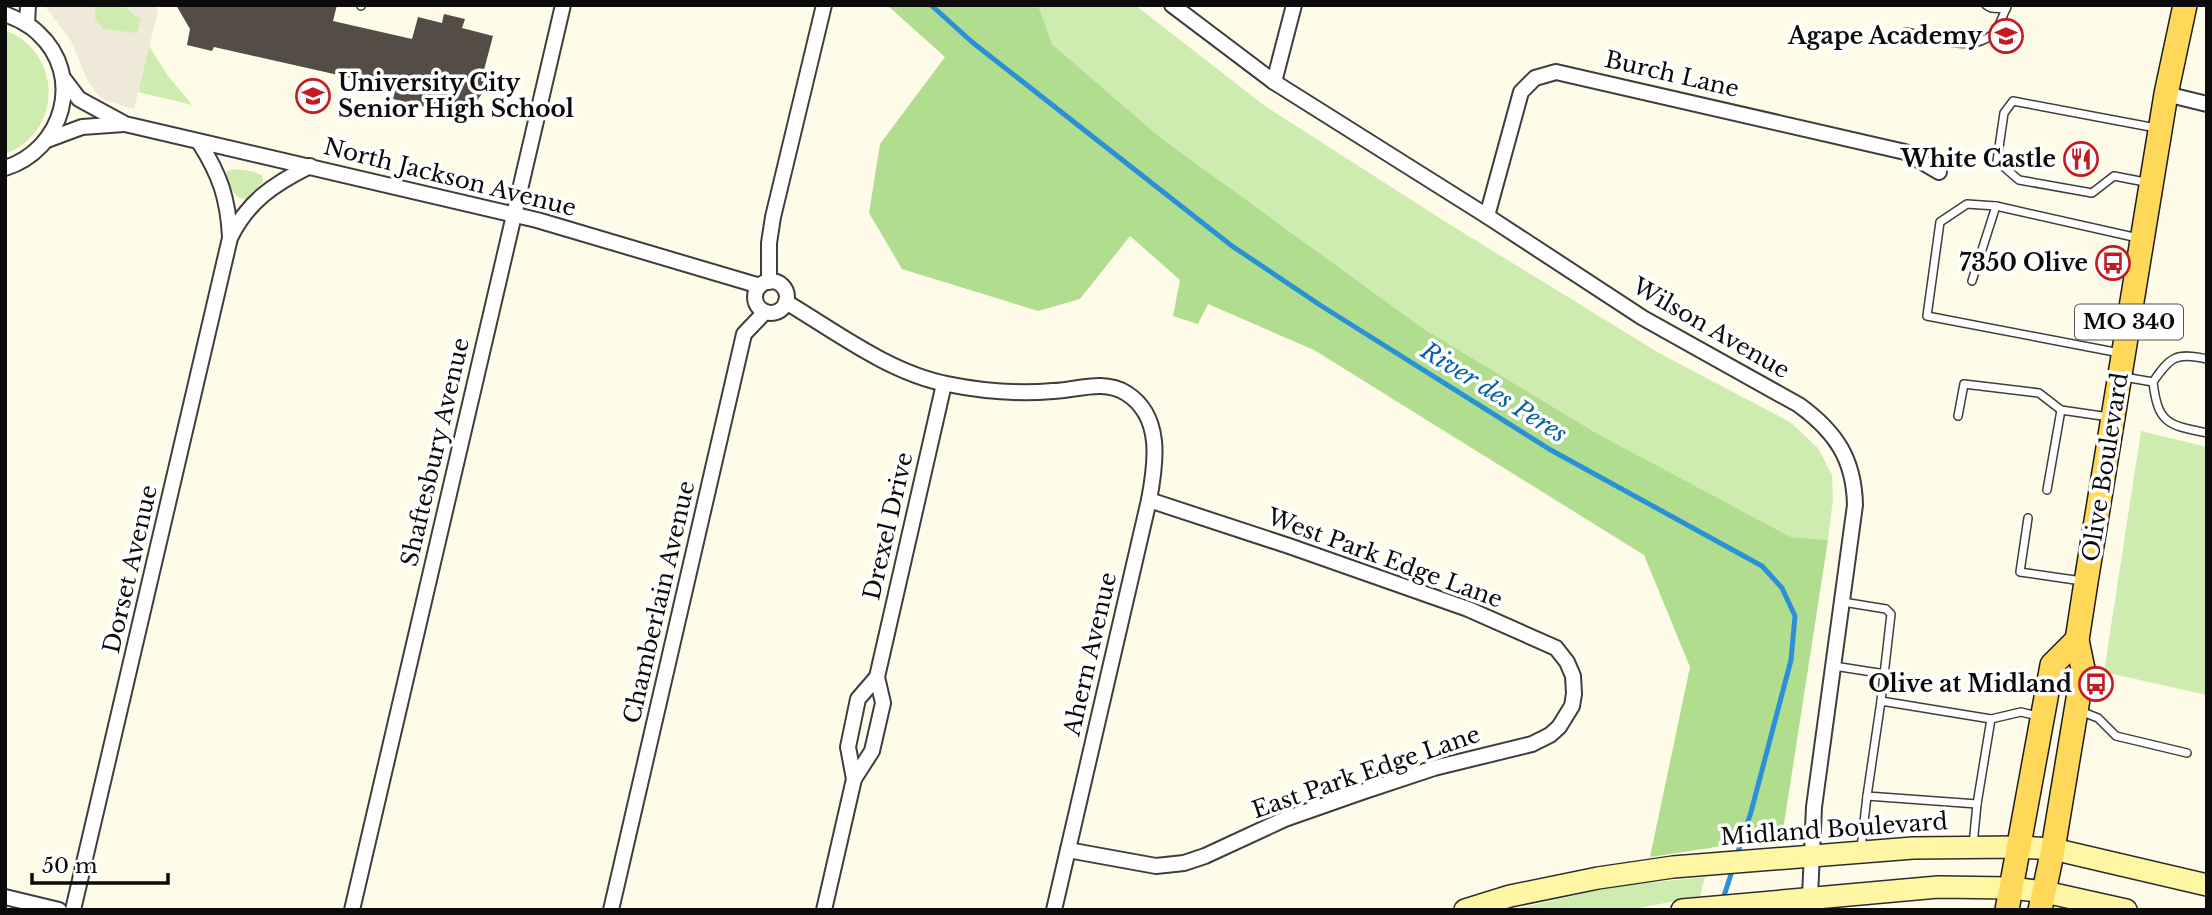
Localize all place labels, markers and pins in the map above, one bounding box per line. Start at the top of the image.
school or university icon: Agape Academy [1987,17,2025,55]
place label: Agape Academy [1787,22,1983,50]
place label: University City Senior High School [338,69,574,123]
school or university icon: University City Senior High School [294,77,332,115]
restaurant icon: White Castle [2062,140,2100,178]
place label: White Castle [1900,145,2056,173]
bus stop icon: 7350 Olive [2094,244,2132,282]
place label: 7350 Olive [1959,249,2088,277]
bus stop icon: Olive at Midland [2077,665,2115,703]
place label: Olive at Midland [1868,670,2072,698]

